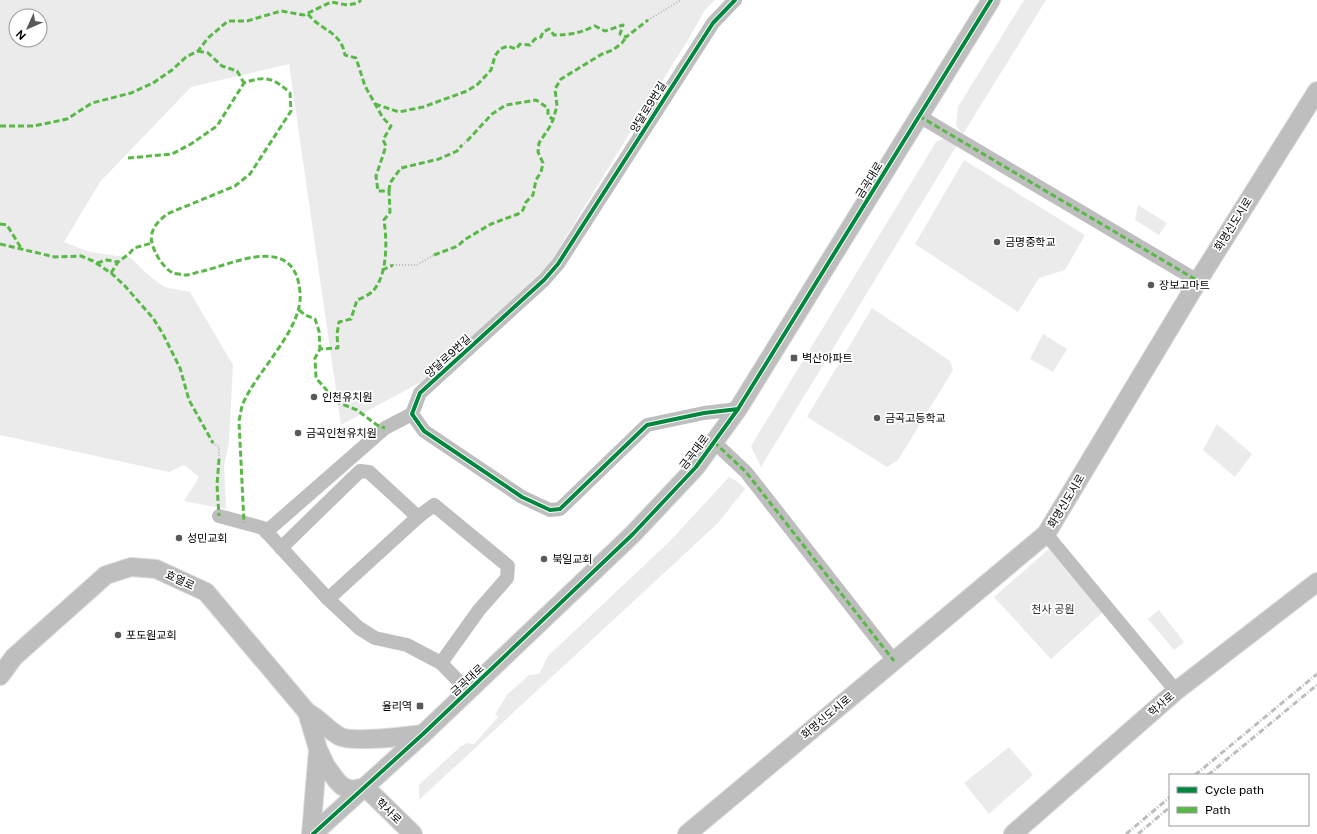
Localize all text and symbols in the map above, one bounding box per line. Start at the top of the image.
north arrow [8,8,48,48]
text: N [14,28,28,42]
street label: 양달로9번길 [628,79,668,135]
street label: 금곡대로 [853,160,885,200]
street label: 화명신도시로 [1212,195,1254,253]
place label: 금명중학교 [1005,236,1056,248]
marker: 금명중학교 [992,237,1002,247]
place label: 장보고마트 [1159,279,1210,291]
marker: 장보고마트 [1146,280,1156,290]
street label: 양달로9번길 [423,332,473,380]
place label: 벽산아파트 [802,352,853,364]
marker: 벽산아파트 [789,353,799,363]
place label: 인천유치원 [322,391,373,403]
marker: 인천유치원 [309,392,319,402]
place label: 금곡고등학교 [885,412,946,424]
marker: 금곡고등학교 [872,413,882,423]
place label: 금곡인천유치원 [306,427,377,439]
marker: 금곡인천유치원 [293,428,303,438]
street label: 금곡대로 [677,432,711,472]
street label: 화명신도시로 [1045,472,1087,530]
place label: 성민교회 [187,532,227,544]
marker: 성민교회 [174,533,184,543]
place label: 북일교회 [552,553,592,565]
marker: 북일교회 [539,554,549,564]
street label: 효열로 [164,568,196,592]
park label: 천사 공원 [1031,603,1075,615]
place label: 포도원교회 [126,629,177,641]
marker: 포도원교회 [113,630,123,640]
street label: 금곡대로 [448,662,486,698]
street label: 학사로 [1146,690,1176,718]
street label: 화명신도시로 [799,693,853,741]
place label: 율리역 [382,700,412,712]
marker: 율리역 [415,701,425,711]
legend [1169,774,1309,826]
text: Cycle path [1205,783,1264,797]
street label: 학사로 [374,796,404,826]
text: Path [1205,803,1231,817]

